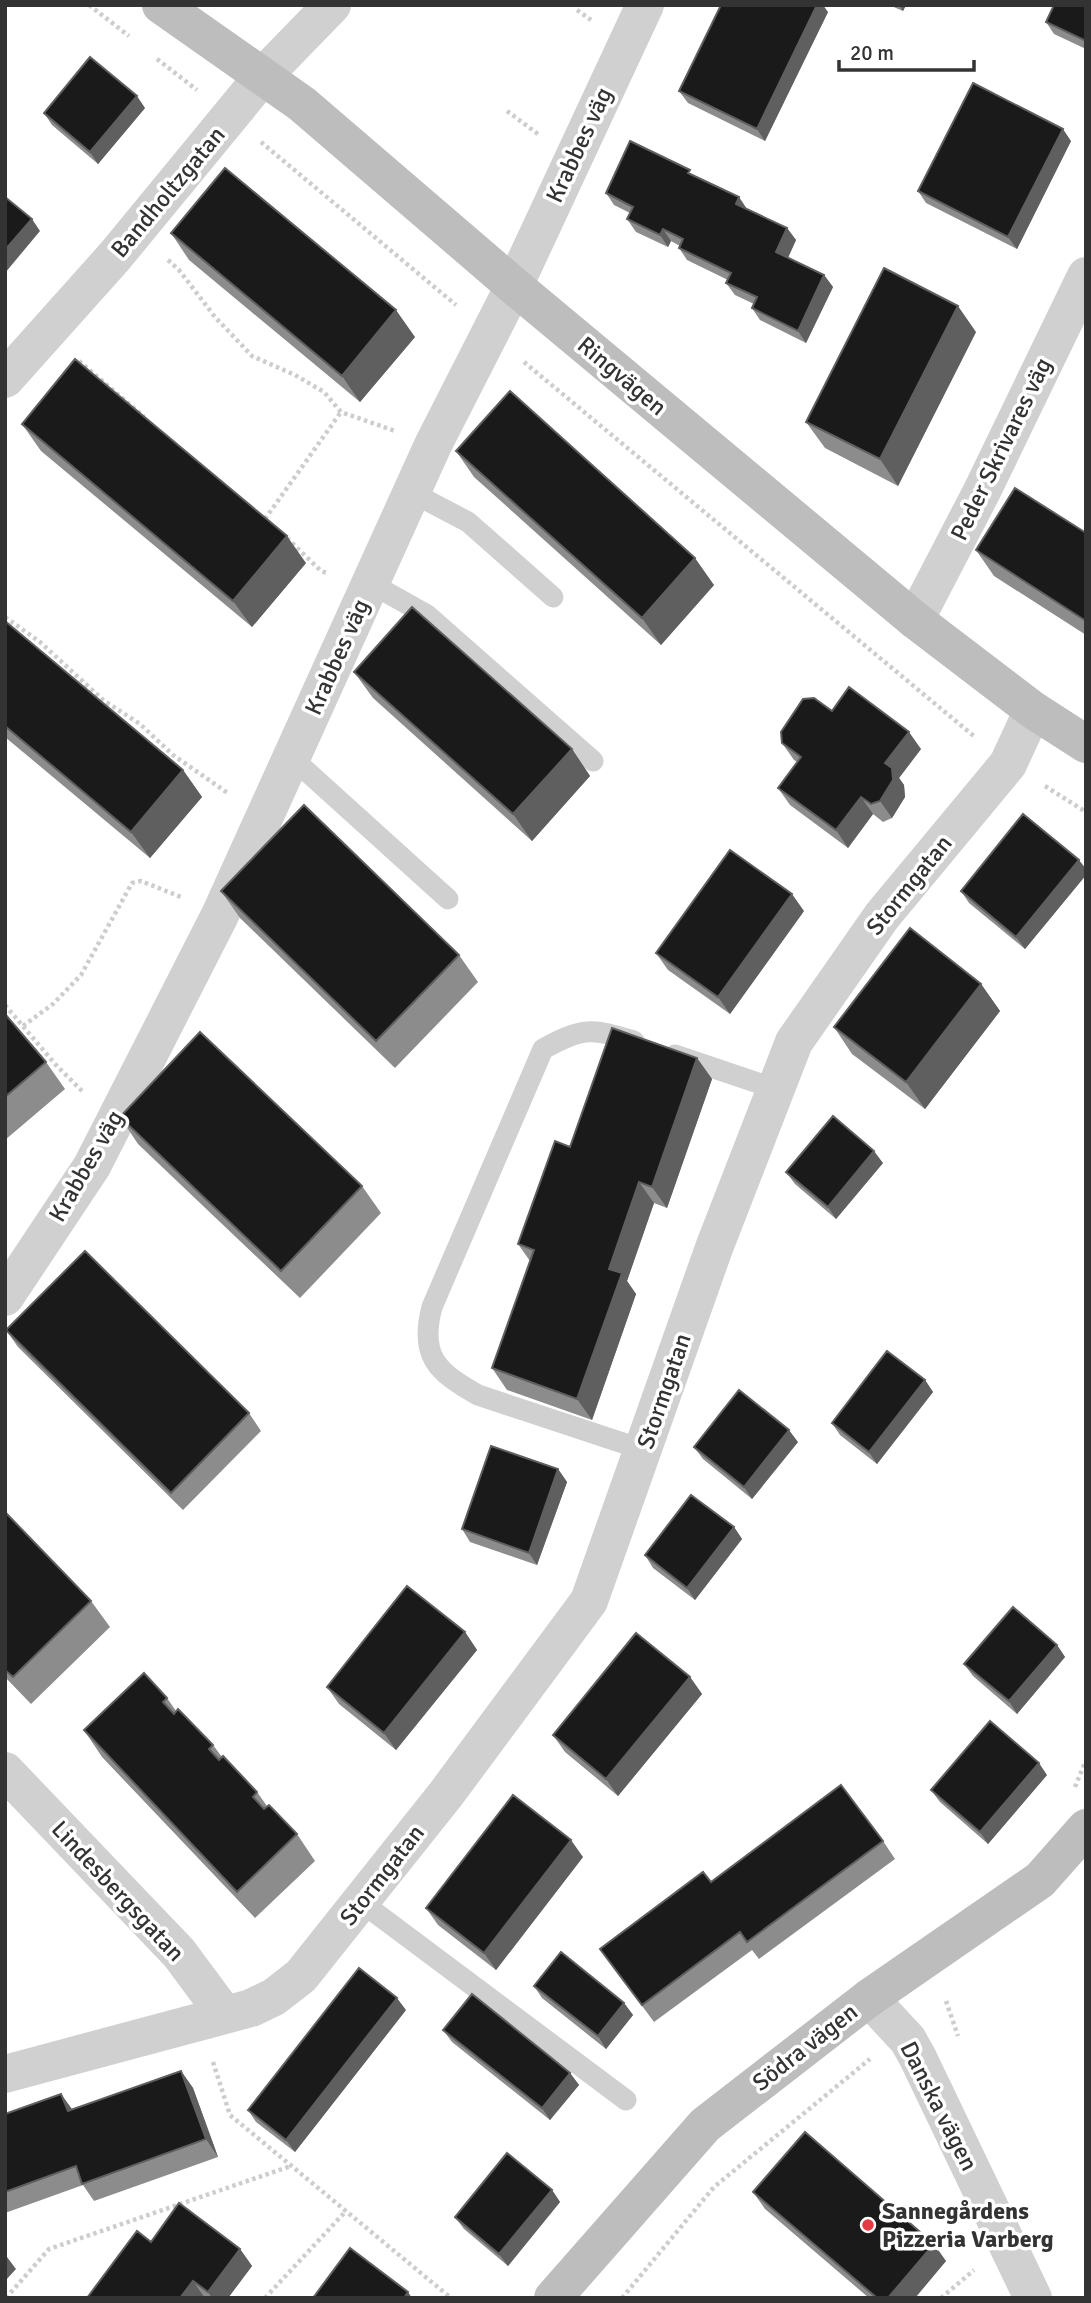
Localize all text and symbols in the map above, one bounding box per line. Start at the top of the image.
scale bar [839,28,974,72]
text: 20 m [850,40,894,66]
street label: Krabbes väg [539,83,619,207]
street label: Bandholtzgatan [104,120,232,264]
street label: Ringvägen [571,330,673,422]
street label: Peder Skrivares väg [944,353,1058,545]
street label: Krabbes väg [298,594,376,720]
street label: Stormgatan [860,829,958,941]
street label: Krabbes väg [42,1105,130,1227]
street label: Stormgatan [630,1329,698,1453]
street label: Lindesbergsgatan [45,1814,191,1968]
street label: Stormgatan [333,1818,431,1932]
street label: Södra vägen [746,1997,864,2097]
street label: Danska vägen [894,2036,984,2176]
place label: Sannegårdens Pizzeria Varberg [882,2196,1054,2254]
marker: Sannegårdens Pizzeria Varberg [860,2217,876,2233]

